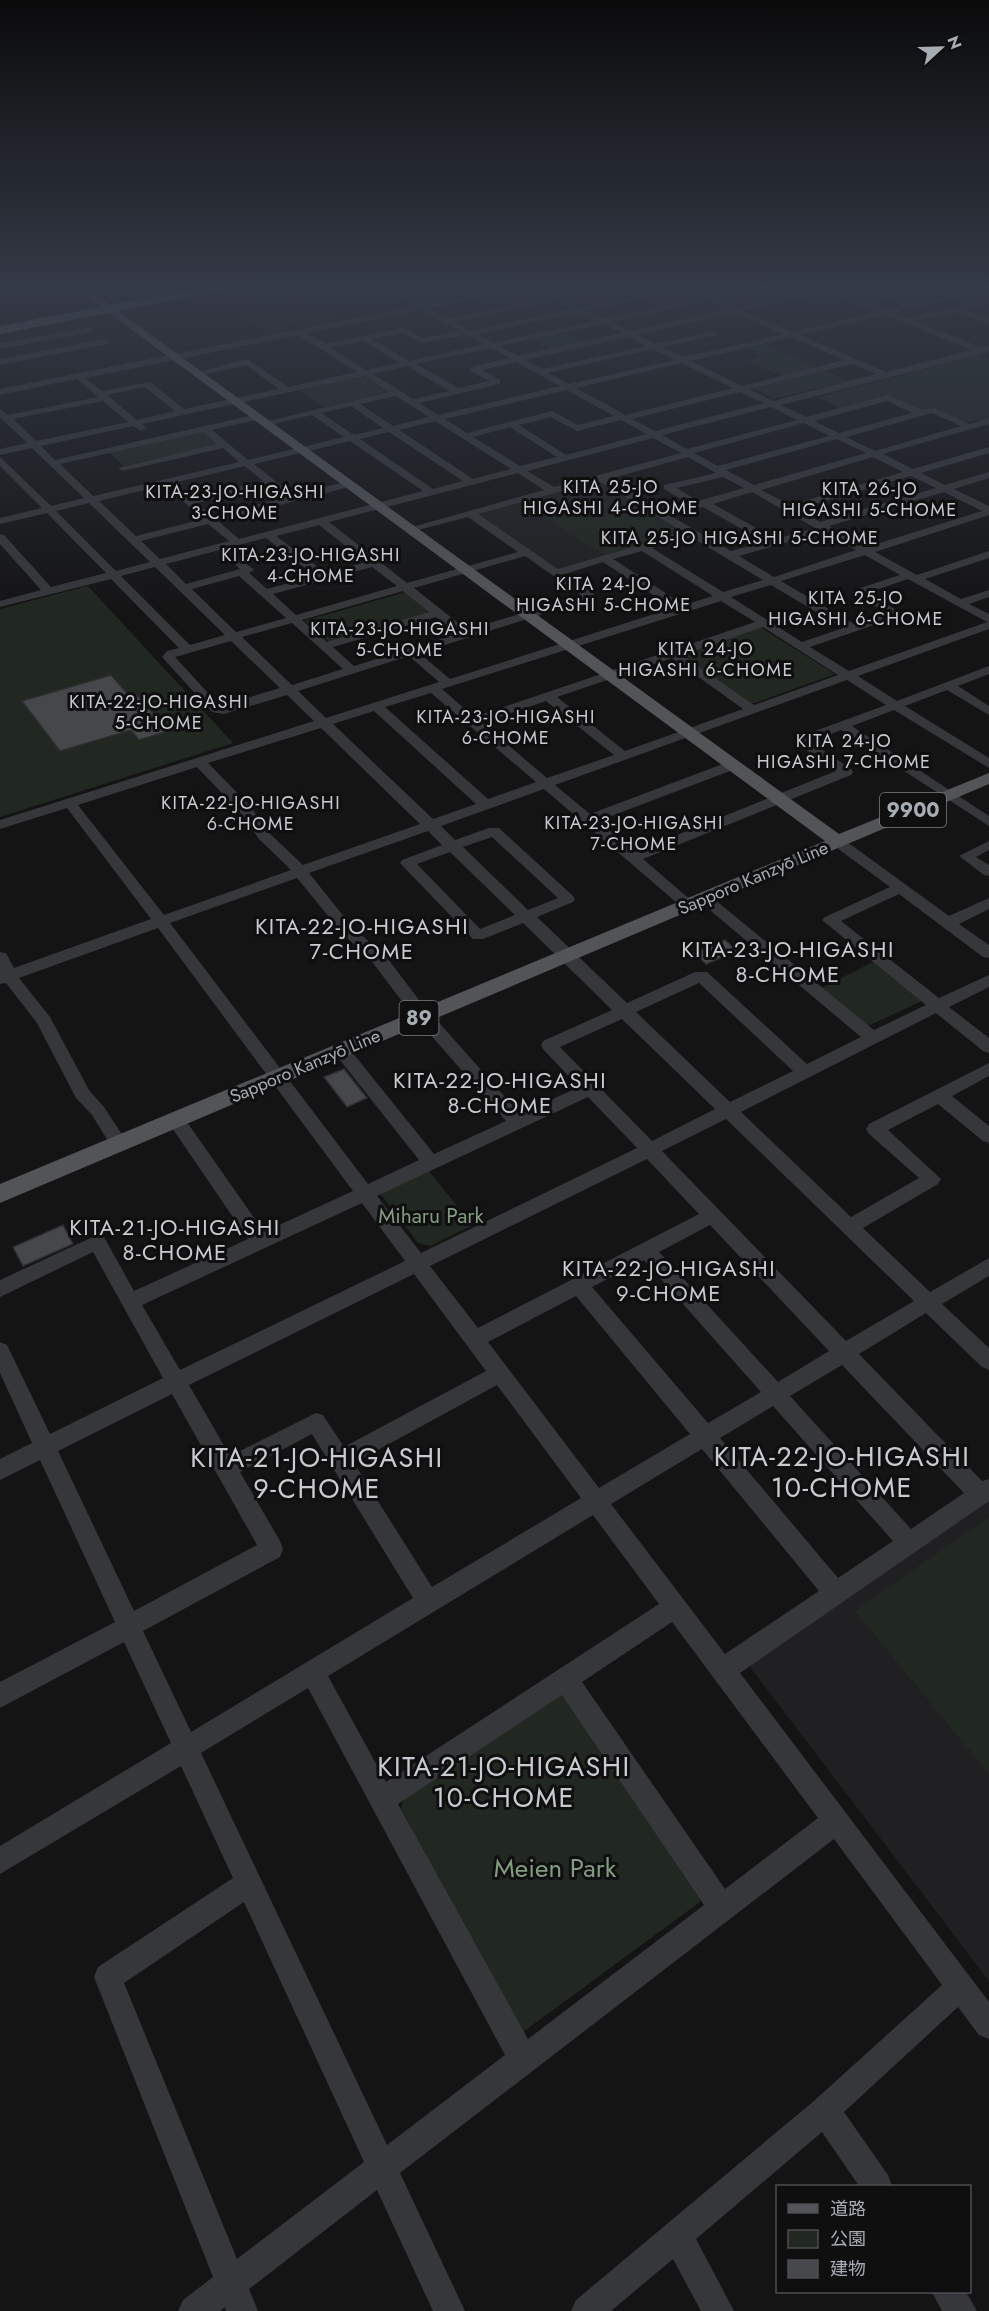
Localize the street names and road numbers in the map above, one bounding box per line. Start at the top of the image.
road number: 9900 [880,793,946,827]
street label: Sapporo Kanzyō Line [674,835,832,921]
road number: 89 [400,1001,438,1035]
street label: Sapporo Kanzyō Line [226,1023,384,1109]

